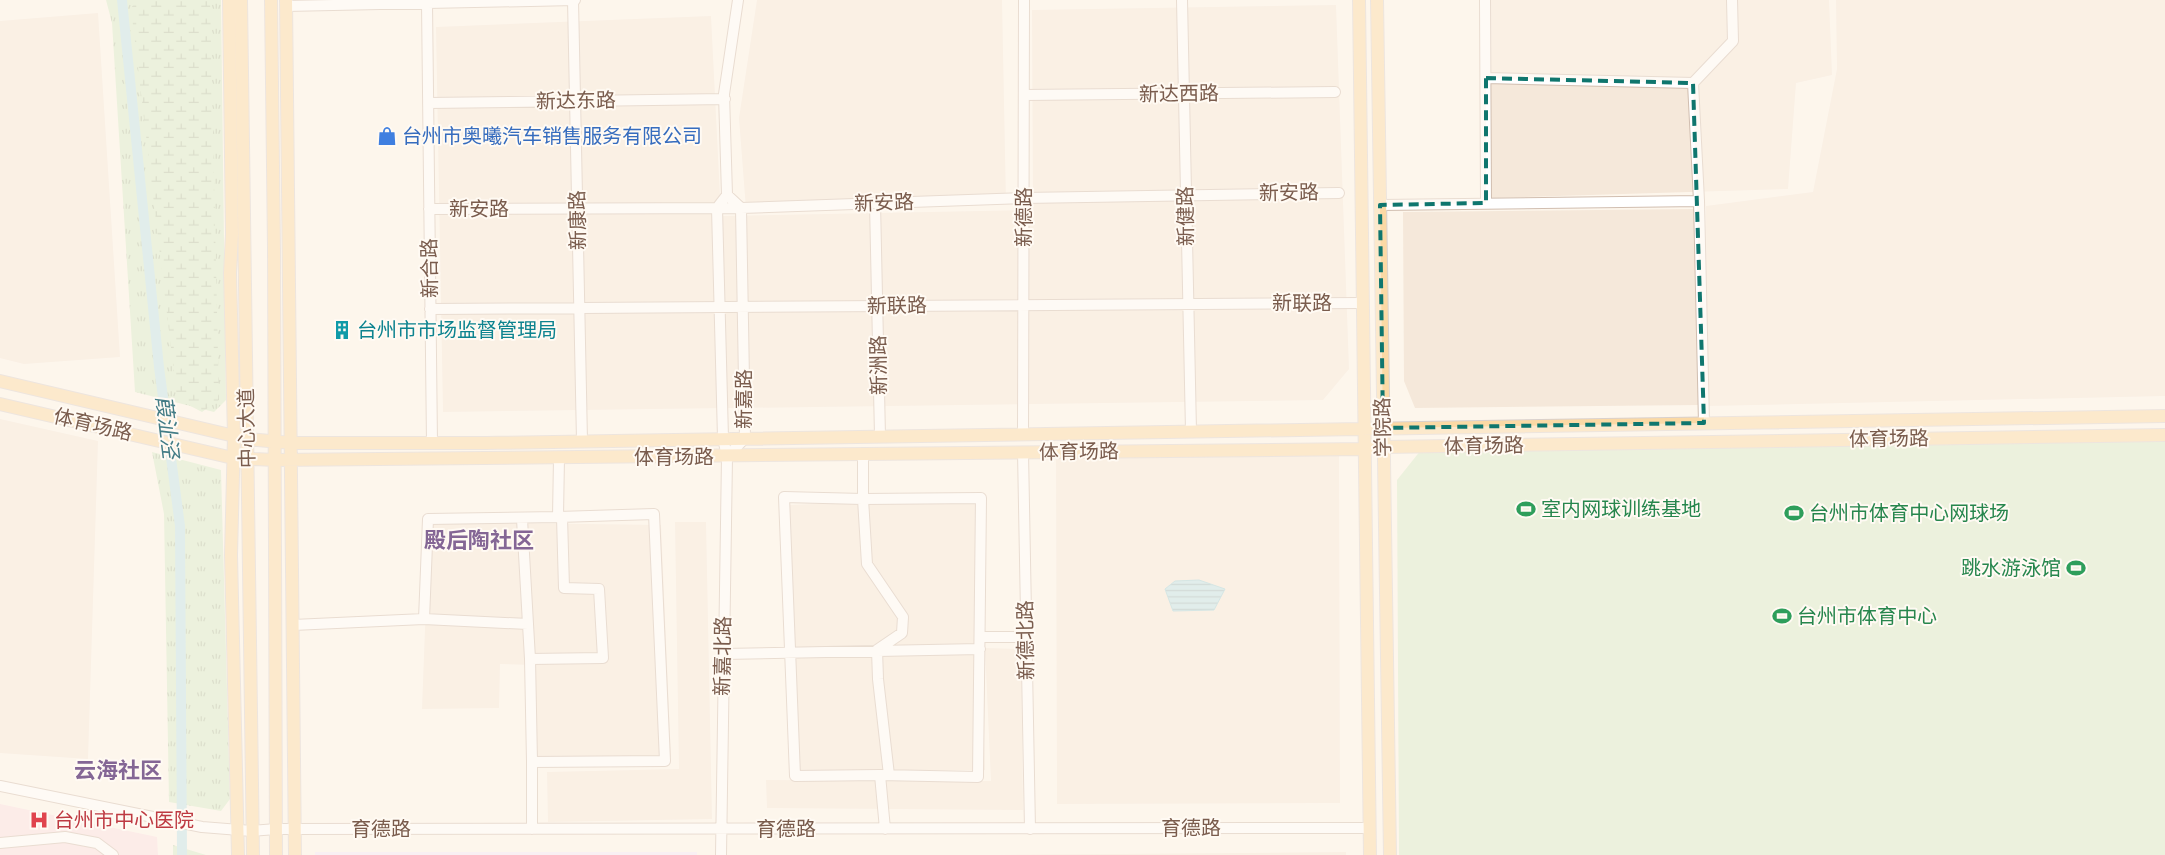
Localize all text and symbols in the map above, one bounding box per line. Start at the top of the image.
street label: 新达西路 [1139,79,1219,109]
street label: 新达东路 [536,86,616,116]
place label: 台州市奥曦汽车销售服务有限公司 [402,122,702,151]
shop icon: 台州市奥曦汽车销售服务有限公司 [376,125,398,147]
street label: 新安路 [1259,178,1319,208]
street label: 新健路 [1171,186,1201,246]
street label: 新安路 [854,187,914,219]
street label: 新德路 [1010,187,1039,247]
street label: 新康路 [563,190,593,250]
street label: 新安路 [449,195,509,224]
street label: 新合路 [415,238,445,298]
street label: 新联路 [1272,289,1332,318]
street label: 新联路 [867,291,927,321]
place label: 台州市市场监督管理局 [357,316,557,345]
building icon: 台州市市场监督管理局 [331,319,353,341]
street label: 新洲路 [864,335,894,395]
street label: 新嘉路 [730,369,759,429]
street label: 中心大道 [232,388,262,468]
water label: 葭沚泾 [148,394,186,462]
street label: 学院路 [1368,397,1398,457]
street label: 体育场路 [51,402,135,448]
street label: 体育场路 [1849,424,1929,454]
street label: 体育场路 [1444,431,1524,461]
street label: 体育场路 [1039,437,1119,467]
street label: 体育场路 [634,443,714,472]
place label: 室内网球训练基地 [1541,495,1701,524]
sports icon: 室内网球训练基地 [1515,498,1537,520]
place label: 台州市体育中心网球场 [1809,499,2009,528]
sports icon: 台州市体育中心网球场 [1783,502,1805,524]
district label: 殿后陶社区 [424,524,534,556]
place label: 跳水游泳馆 [1961,554,2061,583]
sports icon: 跳水游泳馆 [2065,557,2087,579]
street label: 新德北路 [1011,600,1041,680]
place label: 台州市体育中心 [1797,602,1937,631]
sports icon: 台州市体育中心 [1771,605,1793,627]
street label: 新嘉北路 [708,616,738,696]
district label: 云海社区 [74,754,162,786]
place label: 台州市中心医院 [54,806,194,835]
hospital icon: 台州市中心医院 [28,809,50,831]
street label: 育德路 [1161,814,1221,843]
street label: 育德路 [351,815,411,844]
street label: 育德路 [756,815,816,844]

